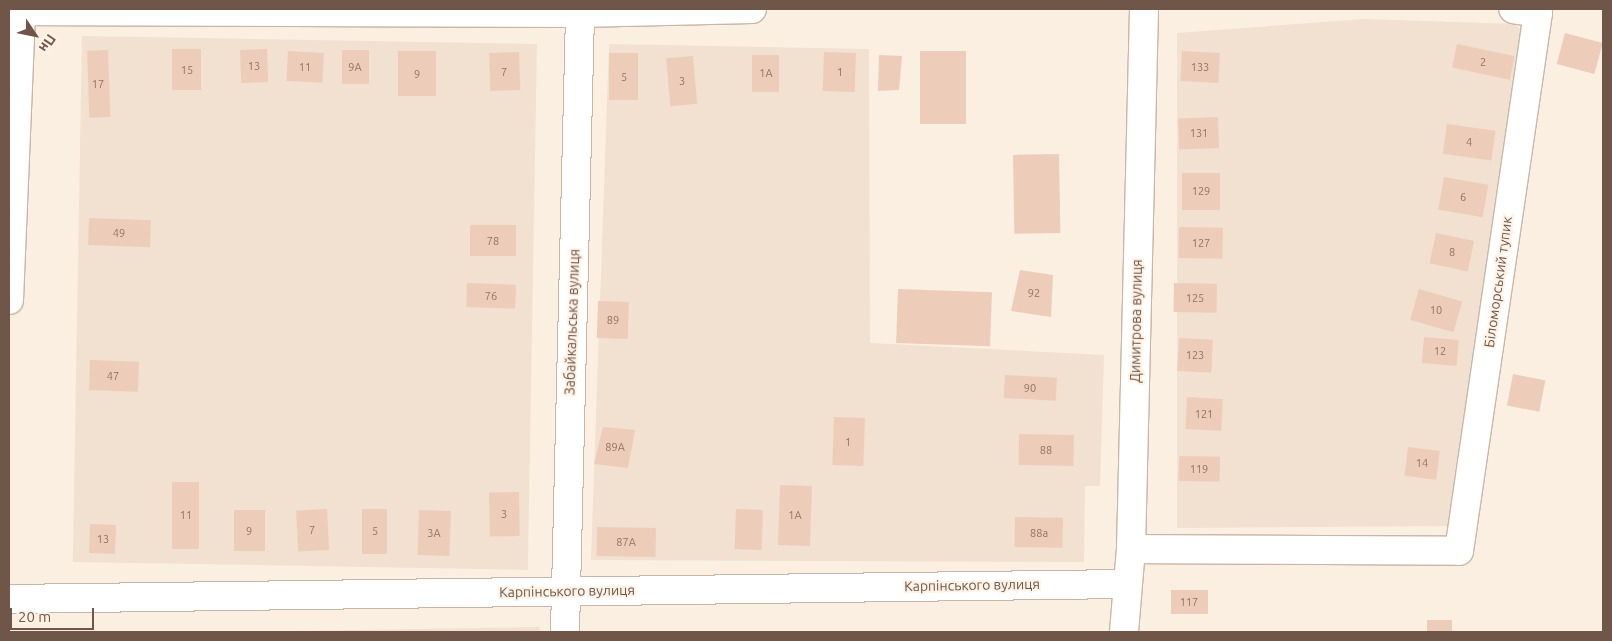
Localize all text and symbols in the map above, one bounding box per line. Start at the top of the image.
north arrow [10,10,60,60]
text: Пн [36,31,59,55]
house number: 2 [1480,55,1486,69]
house number: 13 [248,59,260,73]
house number: 11 [299,60,311,74]
house number: 9А [348,60,362,74]
house number: 133 [1191,60,1209,74]
house number: 15 [181,63,193,77]
house number: 7 [501,65,507,79]
house number: 1 [837,65,843,79]
house number: 1А [759,66,773,80]
house number: 9 [414,67,420,81]
house number: 5 [621,70,627,84]
house number: 3 [679,74,685,88]
house number: 17 [92,77,104,91]
house number: 131 [1190,126,1208,140]
house number: 4 [1466,135,1472,149]
house number: 129 [1192,184,1210,198]
house number: 6 [1460,190,1466,204]
street label: Біломорський тупик [1480,215,1516,349]
house number: 49 [113,226,125,240]
house number: 78 [487,234,499,248]
house number: 127 [1192,236,1210,250]
house number: 8 [1449,245,1455,259]
street label: Забайкальська вулиця [561,249,583,395]
street label: Димитрова вулиця [1127,259,1145,383]
house number: 92 [1028,286,1040,300]
house number: 76 [485,289,497,303]
house number: 125 [1186,291,1204,305]
house number: 10 [1430,303,1442,317]
house number: 89 [607,313,619,327]
house number: 12 [1434,344,1446,358]
house number: 123 [1186,348,1204,362]
house number: 47 [107,369,119,383]
house number: 90 [1024,381,1036,395]
house number: 121 [1195,407,1213,421]
house number: 1 [845,435,851,449]
house number: 89А [605,440,625,454]
house number: 88 [1040,443,1052,457]
house number: 14 [1416,456,1428,470]
house number: 119 [1190,462,1208,476]
house number: 3 [501,507,507,521]
house number: 11 [180,508,192,522]
house number: 1А [788,508,802,522]
house number: 7 [309,523,315,537]
house number: 9 [246,524,252,538]
house number: 5 [372,524,378,538]
house number: 3А [427,526,441,540]
house number: 88а [1030,526,1048,540]
house number: 13 [97,532,109,546]
house number: 87А [616,535,636,549]
street label: Карпінського вулиця [904,575,1040,595]
street label: Карпінського вулиця [499,581,635,601]
house number: 117 [1180,595,1198,609]
scale bar [12,598,96,630]
text: 20 m [18,608,51,625]

